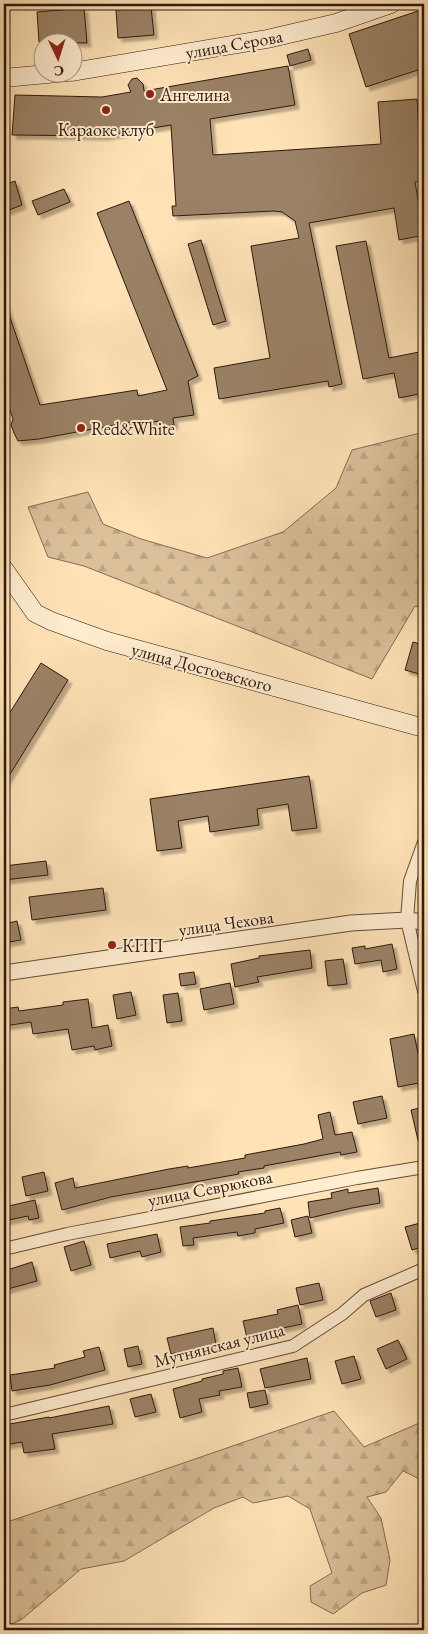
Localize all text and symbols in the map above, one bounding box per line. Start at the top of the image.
street label: улица Серова [184,24,285,64]
north arrow [32,32,82,82]
text: С [53,62,64,80]
place label: Ангелина [159,83,231,106]
marker: Ангелина [144,88,156,100]
marker: Караоке клуб [100,104,112,116]
place label: Караоке клуб [58,118,154,141]
place label: Red&White [91,417,175,440]
marker: Red&White [75,422,87,434]
street label: улица Достоевского [129,637,275,697]
street label: улица Чехова [177,905,276,941]
place label: КПП [122,934,164,957]
marker: КПП [106,939,118,951]
street label: улица Севрюкова [146,1165,275,1211]
street label: Мутнянская улица [151,1317,287,1372]

